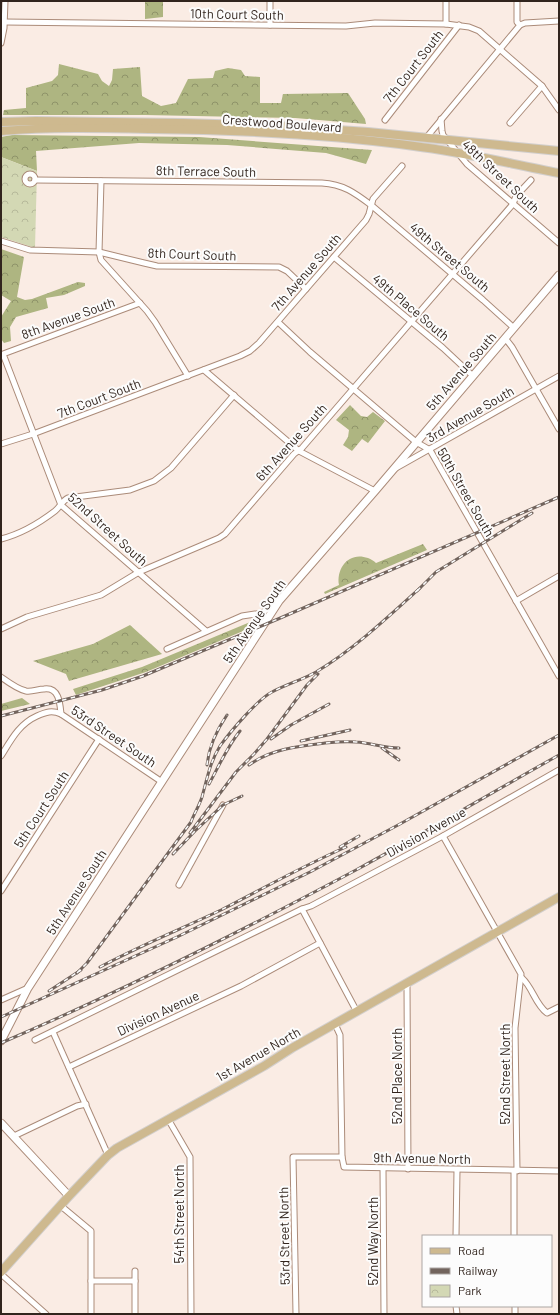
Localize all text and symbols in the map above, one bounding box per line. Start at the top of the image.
street label: 10th Court South [190,5,284,23]
street label: 7th Court South [380,26,446,106]
street label: Crestwood Boulevard [222,111,342,135]
street label: 48th Street South [459,136,543,216]
street label: 8th Terrace South [156,162,256,180]
street label: 49th Street South [407,219,493,295]
street label: 7th Avenue South [268,230,344,314]
street label: 8th Court South [147,244,237,264]
street label: 49th Place South [369,270,453,344]
street label: 8th Avenue South [19,294,117,342]
street label: 5th Avenue South [423,329,499,413]
street label: 7th Court South [55,375,143,421]
street label: 3rd Avenue South [423,382,517,446]
street label: 6th Avenue South [252,400,330,484]
street label: 50th Street South [434,445,498,539]
street label: 52nd Street South [65,489,151,569]
street label: 5th Avenue South [219,576,289,666]
street label: 53rd Street South [68,702,160,770]
street label: 5th Court South [10,767,72,851]
street label: Division Avenue [383,804,469,860]
street label: 5th Avenue South [43,846,109,938]
street label: Division Avenue [115,987,202,1039]
street label: 1st Avenue North [213,1023,303,1085]
street label: 52nd Street North [497,1024,513,1124]
street label: 52nd Place North [389,1028,405,1124]
street label: 9th Avenue North [373,1149,471,1167]
street label: 54th Street North [171,1165,187,1263]
street label: 53rd Street North [275,1187,293,1285]
street label: 52nd Way North [365,1197,381,1285]
legend [422,1235,552,1307]
text: Road [458,1243,485,1257]
text: Railway [458,1263,498,1277]
text: Park [458,1283,482,1297]

